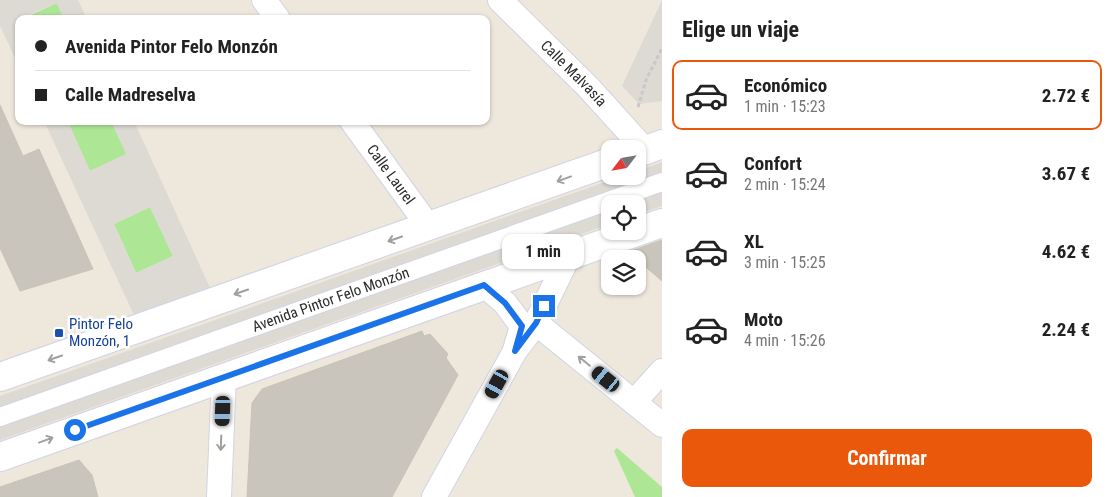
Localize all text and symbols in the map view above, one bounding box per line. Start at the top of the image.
text: Elige un viaje [682,17,799,42]
text: Avenida Pintor Felo Monzón [65,35,278,58]
street label: Calle Malvasía [537,36,610,110]
icon: car [684,73,729,118]
text: Económico [744,74,827,97]
text: Calle Madreselva [65,83,196,106]
text: 2.72 € [1042,84,1090,107]
text: 1 min · 15:23 [744,97,826,116]
north arrow [601,140,646,185]
map controls [601,140,646,295]
street label: Calle Laurel [363,141,419,208]
icon: car [684,151,729,196]
text: Confort [744,152,802,175]
text: 3.67 € [1042,162,1090,185]
one-way arrow [557,175,572,184]
text: 2 min · 15:24 [744,175,826,194]
button: locate [601,195,646,240]
icon: car [684,229,729,274]
text: XL [744,230,764,253]
callout: 1 min [503,234,585,268]
one-way arrow [387,235,403,244]
text: 4.62 € [1042,240,1090,263]
text: 1 min [525,242,561,261]
button: layers [601,250,646,295]
text: 3 min · 15:25 [744,253,826,272]
street label: Avenida Pintor Felo Monzón [250,263,412,336]
one-way arrow [233,288,249,298]
route end [533,295,555,317]
icon: car [684,307,729,352]
text: Moto [744,308,783,331]
place label: Pintor Felo Monzón, 1 [69,315,133,350]
text: 2.24 € [1042,318,1090,341]
marker: Pintor Felo Monzón, 1 [53,327,65,339]
text: 4 min · 15:26 [744,331,826,350]
one-way arrow [47,354,63,363]
one-way arrow [577,356,590,367]
car [589,364,622,394]
car [483,367,510,401]
car [214,396,231,426]
route start [64,419,86,441]
button: Confirmar [682,429,1092,487]
one-way arrow [217,434,226,450]
one-way arrow [38,435,53,444]

